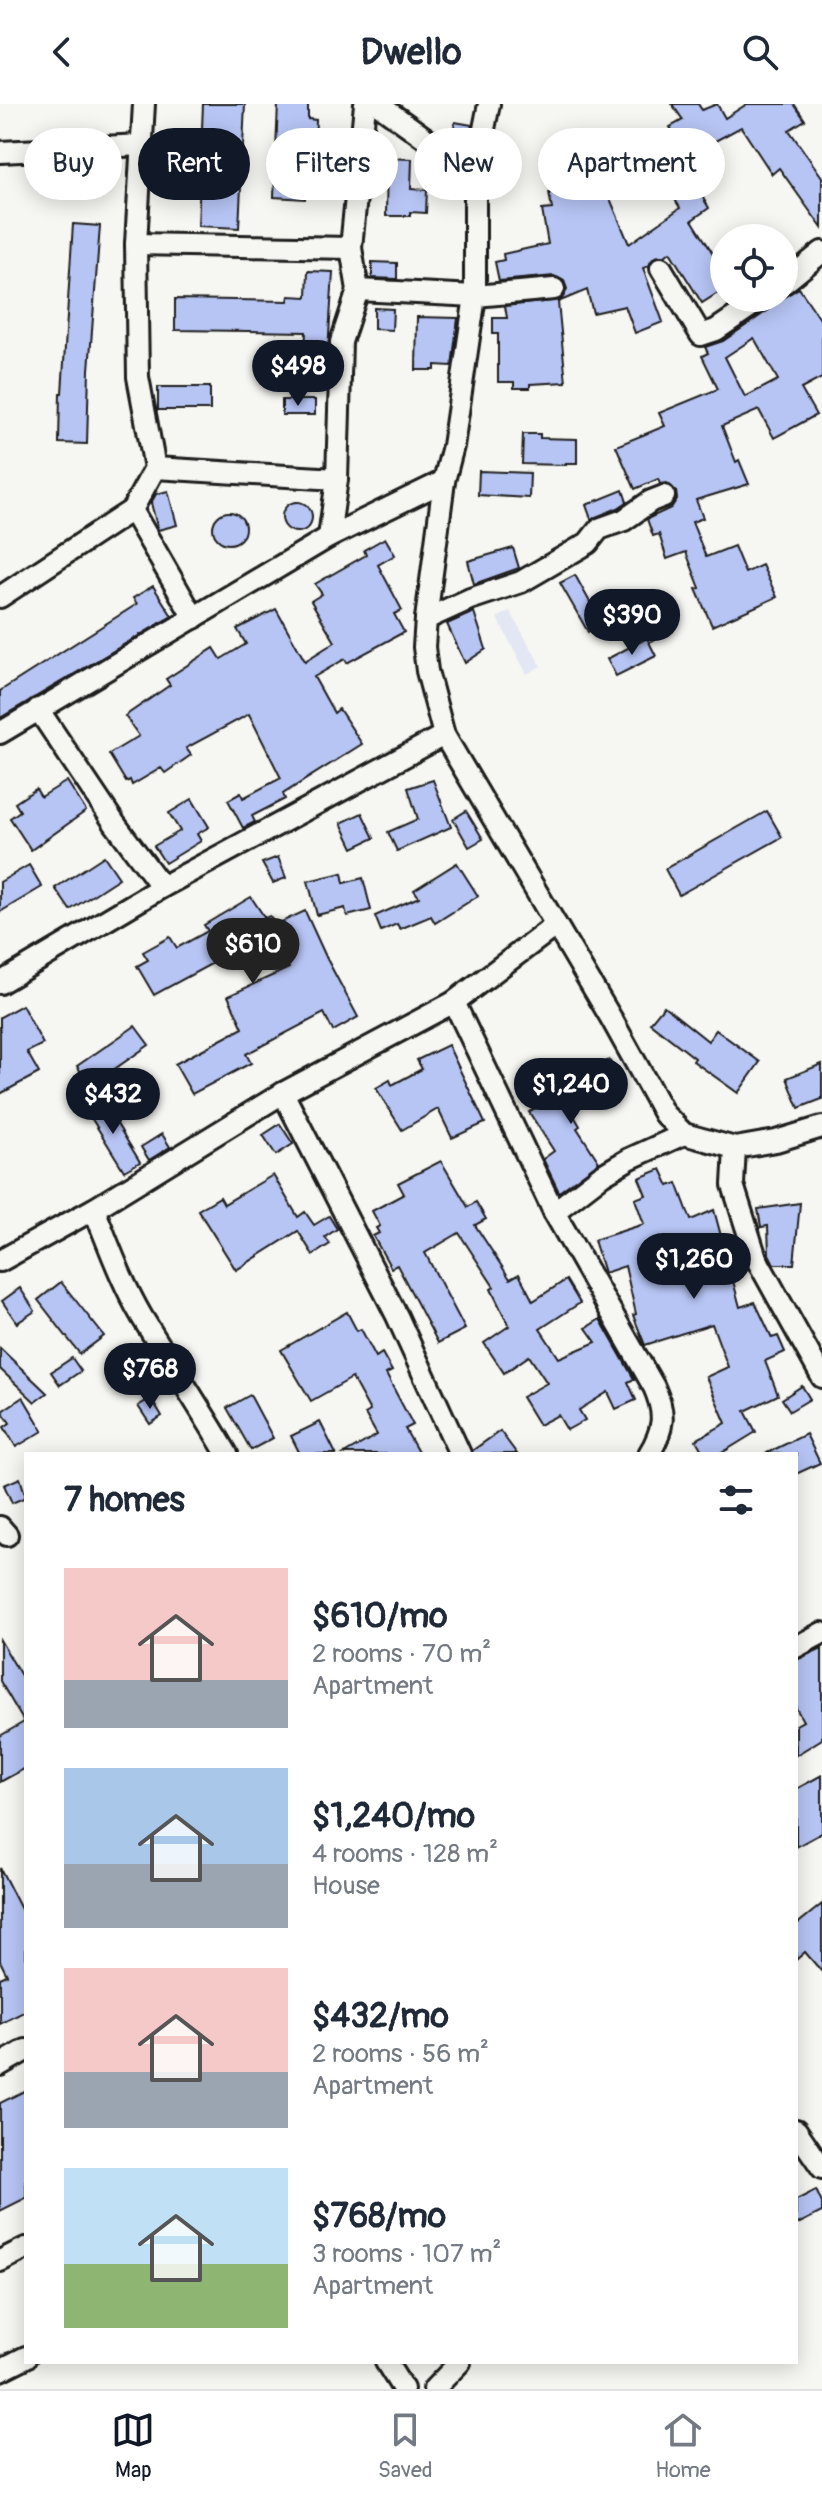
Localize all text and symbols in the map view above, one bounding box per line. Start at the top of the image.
icon: back [40,30,84,74]
text: Dwello [360,30,462,75]
icon: search [738,30,782,74]
chip: Buy [24,128,122,200]
chip: Rent [138,128,250,200]
chip: Filters [266,128,398,200]
chip: New [414,128,522,200]
chip: Apartment [538,128,725,200]
map controls [710,224,798,312]
button: locate [710,224,798,312]
pin: $498 [251,340,345,408]
text: $498 [270,350,326,382]
pin: $390 [585,589,679,657]
text: $390 [602,599,662,631]
pin: $610 [206,918,300,986]
text: $610 [224,928,282,960]
pin: $1,240 [506,1058,636,1126]
pin: $432 [66,1068,160,1136]
text: $1,240 [532,1068,610,1100]
text: $432 [84,1078,142,1110]
pin: $1,260 [629,1233,759,1301]
text: $1,260 [655,1243,733,1275]
pin: $768 [103,1343,197,1411]
text: $768 [122,1353,178,1385]
icon: filters [714,1478,758,1522]
text: 7 homes [64,1479,185,1522]
text: $610/mo [312,1595,447,1638]
icon: home [128,1600,224,1696]
text: 2 rooms · 70 m² [312,1638,491,1670]
text: Apartment [312,1670,433,1702]
text: $1,240/mo [312,1795,475,1838]
icon: home [128,1800,224,1896]
text: 4 rooms · 128 m² [312,1838,498,1870]
text: House [312,1870,380,1902]
text: $432/mo [312,1995,449,2038]
icon: home [128,2000,224,2096]
text: 2 rooms · 56 m² [312,2038,489,2070]
text: Apartment [312,2070,433,2102]
text: $768/mo [312,2195,446,2238]
icon: home [128,2200,224,2296]
text: 3 rooms · 107 m² [312,2238,501,2270]
text: Apartment [312,2270,433,2302]
tab: Map [111,2408,155,2484]
tab: Saved [378,2408,433,2484]
tab: Home [655,2408,711,2484]

